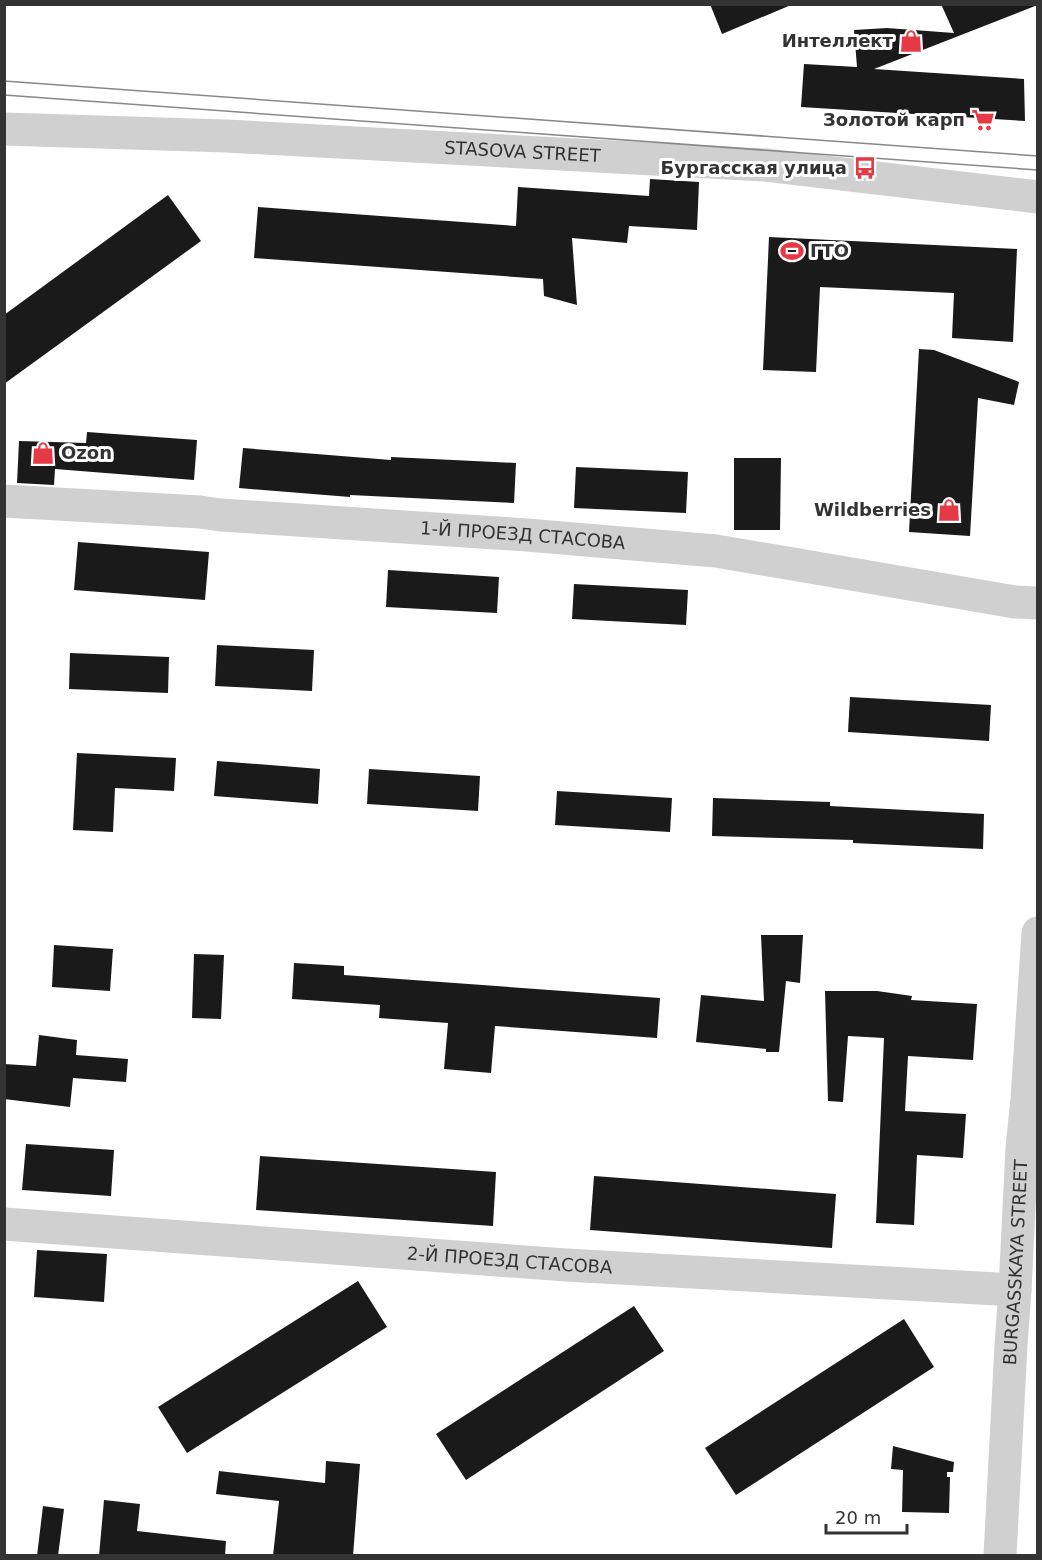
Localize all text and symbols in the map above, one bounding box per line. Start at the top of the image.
shop icon: Интеллект [898,28,924,54]
place label: Интеллект [782,30,894,51]
supermarket icon: Золотой карп [970,107,996,133]
place label: Золотой карп [823,109,965,130]
street label: STASOVA STREET [444,137,602,166]
bus stop icon: Бургасская улица [852,155,878,181]
place label: Бургасская улица [661,157,847,178]
sports icon: ГТО [779,238,805,264]
place label: ГТО [810,240,849,261]
shop icon: Ozon [30,440,56,466]
place label: Ozon [61,442,112,463]
shop icon: Wildberries [936,497,962,523]
place label: Wildberries [814,499,931,520]
street label: 1-Й ПРОЕЗД СТАСОВА [420,517,627,553]
street label: BURGASSKAYA STREET [999,1158,1031,1366]
street label: 2-Й ПРОЕЗД СТАСОВА [406,1242,614,1278]
scale bar [826,1497,907,1535]
text: 20 m [835,1507,881,1528]

